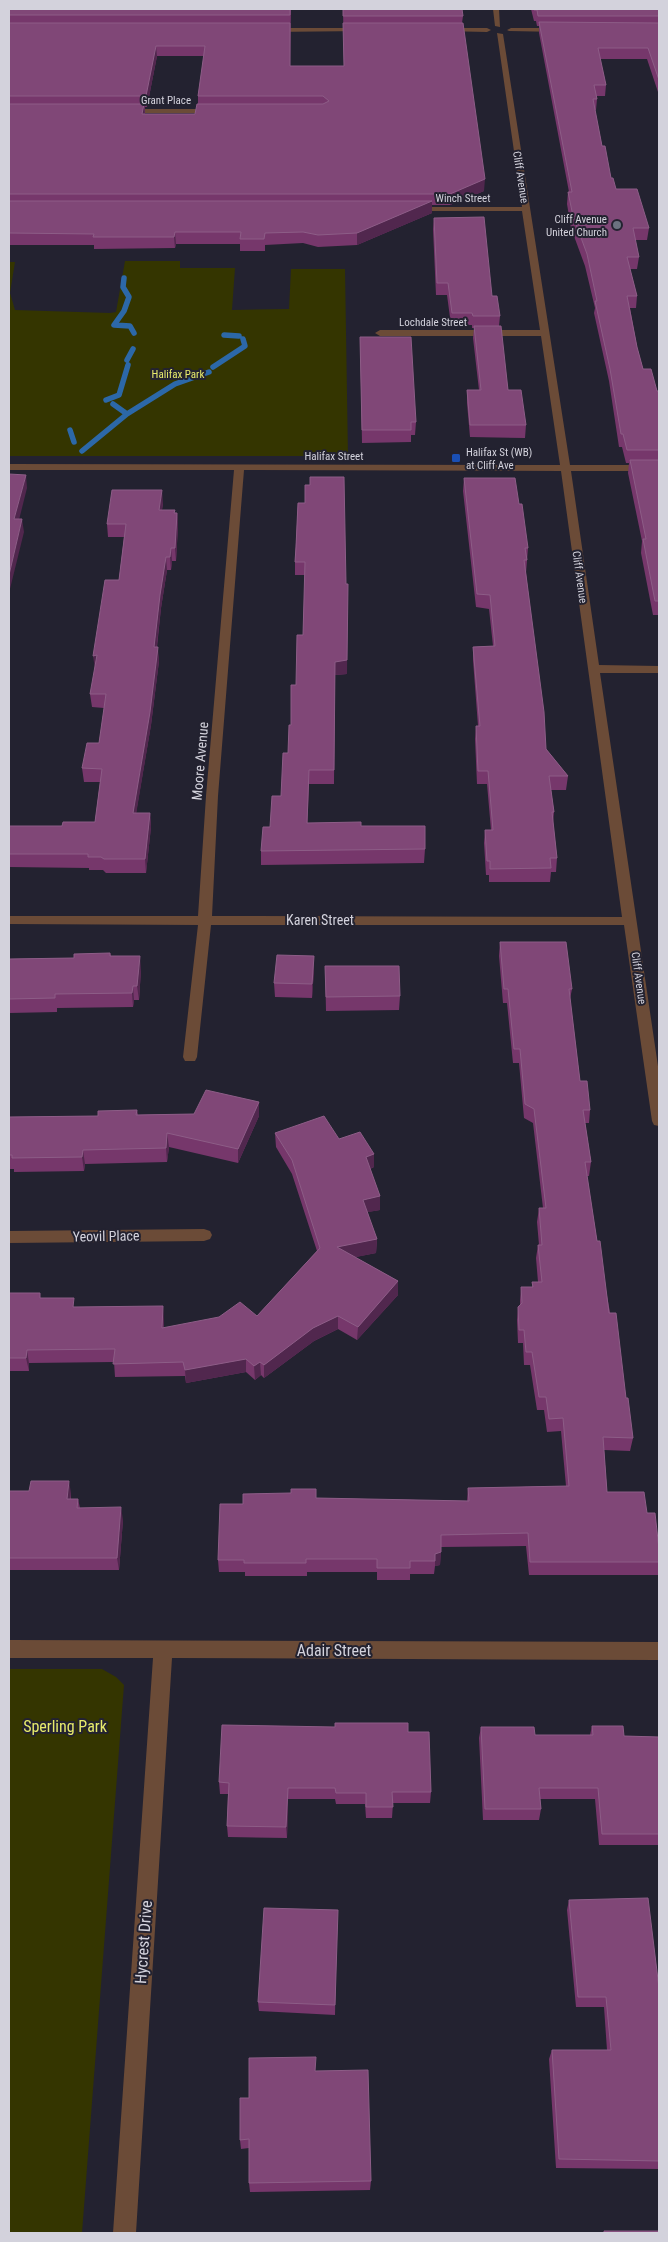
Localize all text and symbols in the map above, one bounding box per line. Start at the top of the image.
street label: Grant Place [141,94,191,107]
street label: Cliff Avenue [510,150,531,204]
street label: Winch Street [436,192,490,205]
place label: Cliff Avenue United Church [546,213,607,239]
marker: Cliff Avenue United Church [611,219,623,231]
street label: Lochdale Street [399,316,467,329]
park label: Halifax Park [152,368,204,381]
place label: Halifax St (WB) at Cliff Ave [466,446,532,472]
street label: Halifax Street [304,450,364,463]
marker: Halifax St (WB) at Cliff Ave [450,452,462,464]
street label: Cliff Avenue [569,550,590,604]
street label: Moore Avenue [189,721,211,801]
street label: Karen Street [286,912,354,928]
street label: Cliff Avenue [628,951,649,1005]
street label: Yeovil Place [72,1227,140,1245]
street label: Adair Street [297,1641,372,1660]
park label: Sperling Park [23,1717,108,1736]
street label: Hycrest Drive [131,1900,156,1984]

